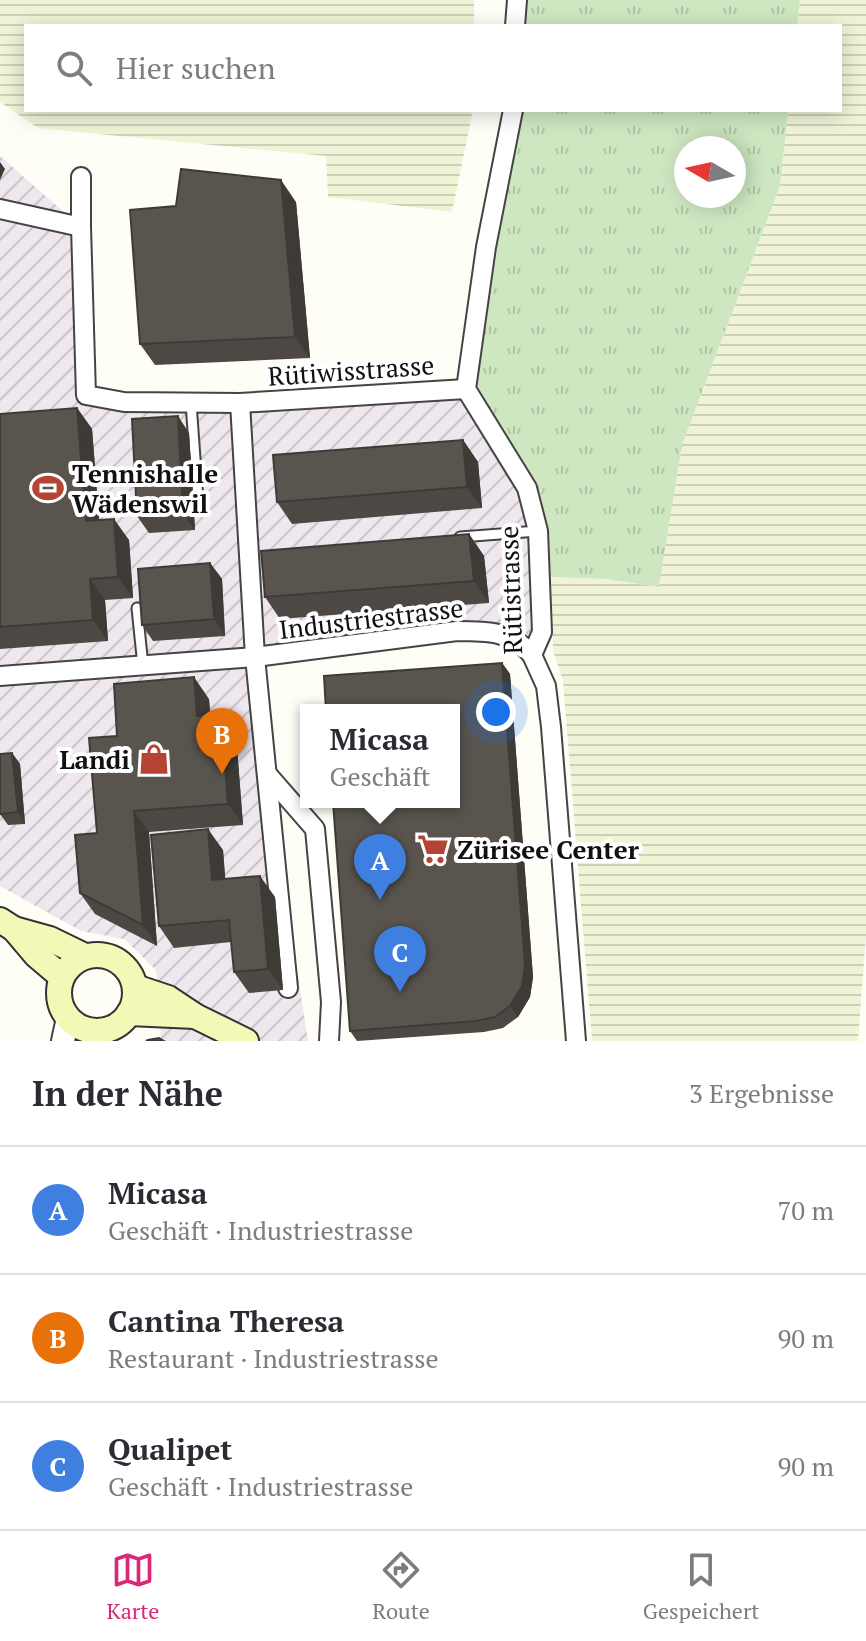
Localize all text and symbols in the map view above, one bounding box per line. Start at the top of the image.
search box [24,24,842,112]
icon: search [52,46,96,90]
text: Hier suchen [116,48,275,88]
north arrow [674,136,746,208]
street label: Rütiwisstrasse [267,347,435,393]
place label: Tennishalle Wädenswil [72,456,218,520]
sports icon: Tennishalle Wädenswil [31,471,65,505]
street label: Rütistrasse [491,525,529,655]
street label: Industriestrasse [277,590,465,646]
your location [476,692,516,732]
popup [300,704,460,808]
pin: B [196,708,248,774]
text: Micasa [330,719,429,759]
place label: Landi [59,742,130,776]
shop icon: Landi [137,742,171,776]
text: Geschäft [330,759,430,793]
supermarket icon: Zürisee Center [416,832,450,866]
place label: Zürisee Center [457,832,640,866]
pin: A [354,834,406,900]
pin: C [374,926,426,992]
text: In der Nähe [32,1071,223,1116]
text: 3 Ergebnisse [689,1076,834,1110]
text: Micasa [108,1173,207,1213]
text: A [49,1193,67,1227]
text: 70 m [778,1193,834,1227]
text: Geschäft · Industriestrasse [108,1213,413,1247]
text: Cantina Theresa [108,1301,344,1341]
text: B [50,1321,66,1355]
text: 90 m [778,1321,834,1355]
text: Restaurant · Industriestrasse [108,1341,439,1375]
text: Qualipet [108,1429,232,1469]
text: C [50,1449,66,1483]
text: 90 m [778,1449,834,1483]
text: Geschäft · Industriestrasse [108,1469,413,1503]
tab: Karte [106,1548,159,1625]
tab: Route [372,1548,430,1625]
tab: Gespeichert [643,1548,760,1625]

